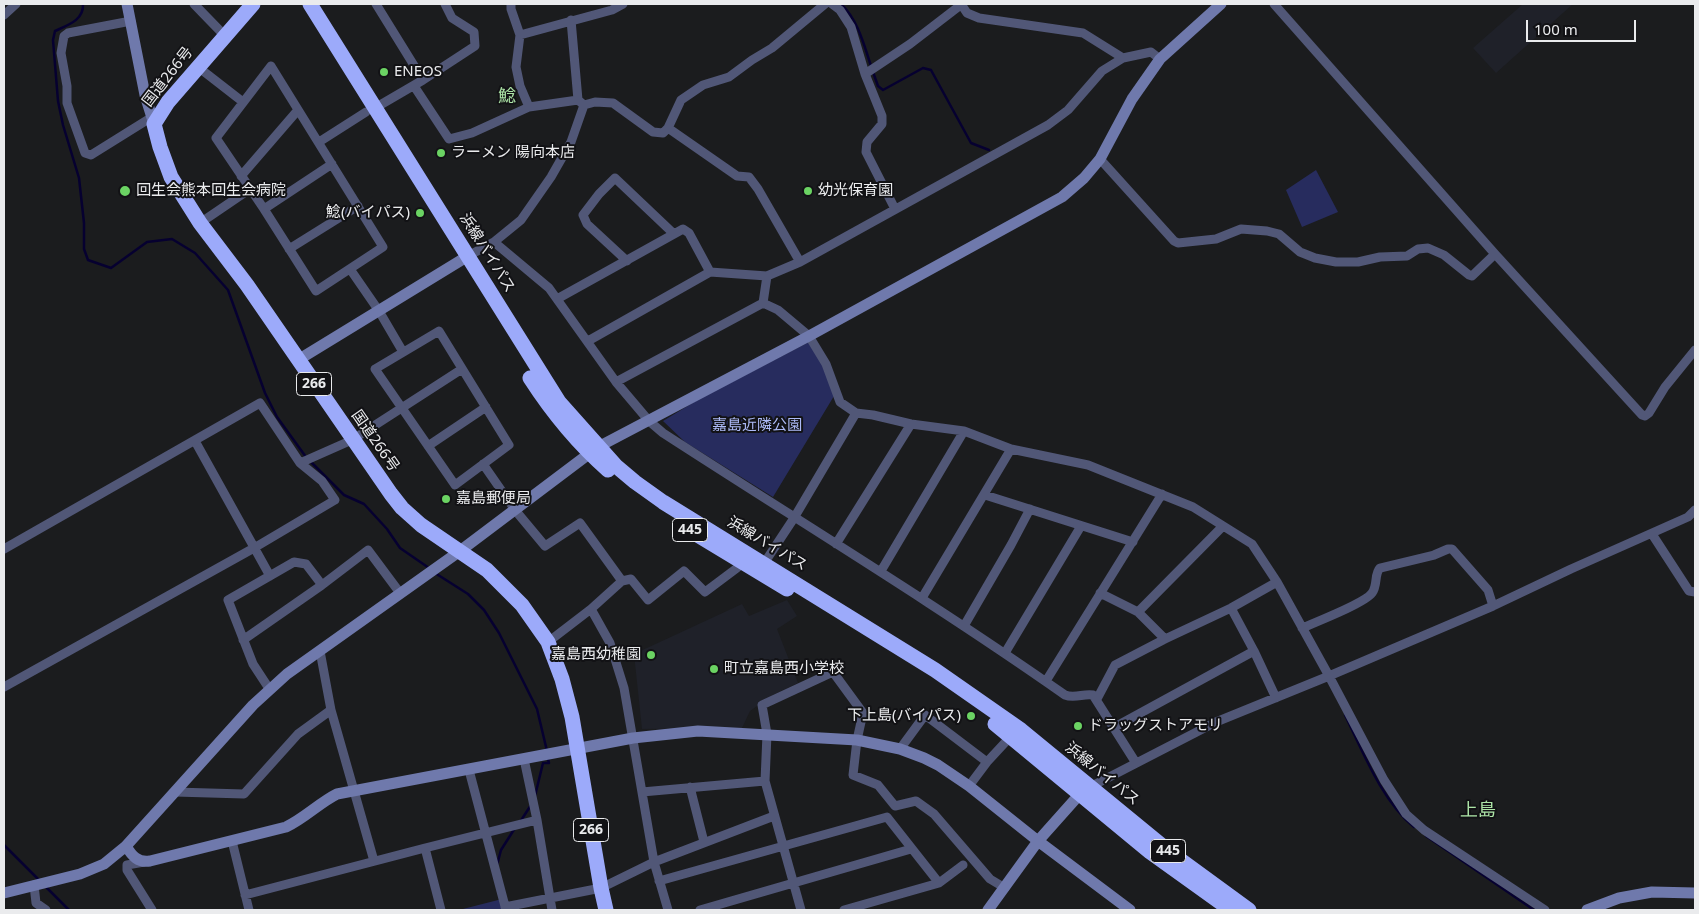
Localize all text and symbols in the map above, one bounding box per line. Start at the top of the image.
scale bar [1529,10,1639,42]
text: 100 m [1534,19,1578,39]
street label: 国道266号 [139,44,197,110]
place label: ENEOS [394,63,442,81]
marker: ENEOS [378,66,390,78]
district label: 鯰 [498,86,516,108]
place label: ラーメン 陽向本店 [451,144,575,162]
marker: ラーメン 陽向本店 [435,147,447,159]
place label: 回生会熊本回生会病院 [136,182,286,200]
place label: 幼光保育園 [818,182,893,200]
marker: 回生会熊本回生会病院 [118,184,132,198]
marker: 幼光保育園 [802,185,814,197]
place label: 鯰(バイパス) [326,204,410,222]
marker: 鯰(バイパス) [414,207,426,219]
street label: 浜線バイパス [456,210,518,296]
road number: 266 [296,372,332,396]
street label: 国道266号 [347,407,403,475]
park label: 嘉島近隣公園 [712,417,802,435]
place label: 嘉島郵便局 [456,490,531,508]
marker: 嘉島郵便局 [440,493,452,505]
street label: 浜線バイパス [724,513,810,575]
road number: 445 [672,518,708,542]
place label: 嘉島西幼稚園 [551,646,641,664]
marker: 嘉島西幼稚園 [645,649,657,661]
place label: 町立嘉島西小学校 [724,660,844,678]
marker: 町立嘉島西小学校 [708,663,720,675]
place label: 下上島(バイパス) [847,707,961,725]
marker: 下上島(バイパス) [965,710,977,722]
place label: ドラッグストアモリ [1088,717,1223,735]
marker: ドラッグストアモリ [1072,720,1084,732]
street label: 浜線バイパス [1061,739,1143,809]
district label: 上島 [1460,800,1496,822]
road number: 266 [574,818,608,842]
road number: 445 [1150,839,1186,862]

